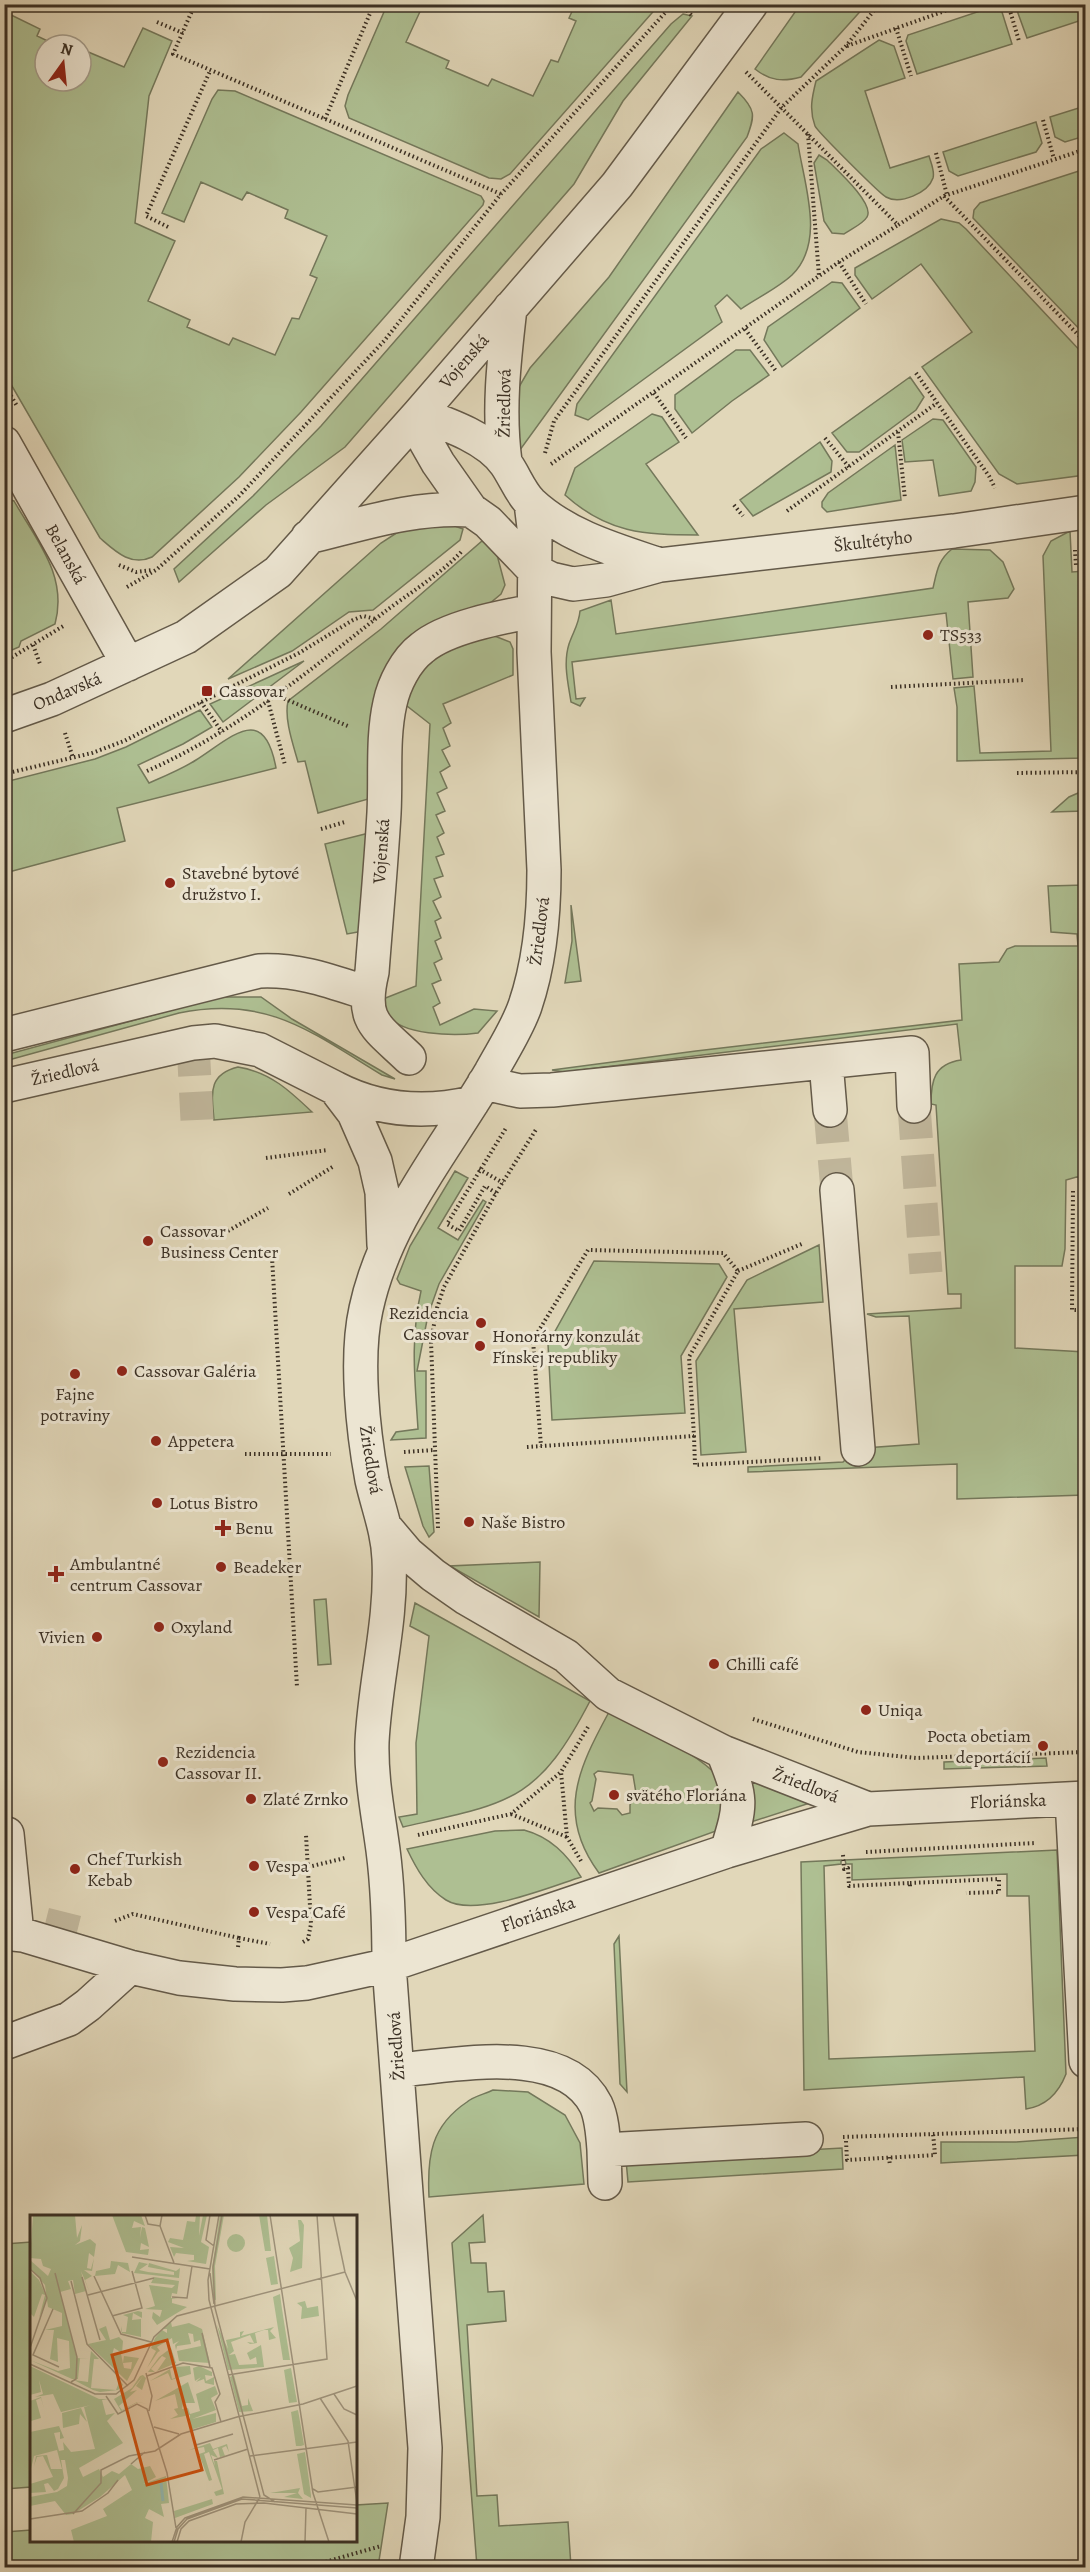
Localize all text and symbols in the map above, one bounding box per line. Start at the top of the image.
north arrow [33,33,93,93]
text: N [58,37,75,62]
street label: Vojenská [433,328,495,394]
street label: Žriedlová [491,368,517,438]
street label: Belanská [40,520,93,589]
street label: Škultétyho [832,524,914,558]
place label: TS533 [940,623,982,647]
marker: TS533 [921,628,935,642]
street label: Ondavská [29,666,105,716]
place label: Cassovar [219,679,285,703]
marker: Cassovar [200,684,214,698]
street label: Vojenská [367,817,395,885]
place label: Stavebné bytové družstvo I. [182,861,299,906]
marker: Stavebné bytové družstvo I. [163,876,177,890]
street label: Žriedlová [523,895,555,967]
street label: Žriedlová [29,1052,102,1091]
place label: Cassovar Business Center [160,1219,279,1264]
marker: Cassovar Business Center [141,1234,155,1248]
place label: Rezidencia Cassovar [388,1301,470,1346]
marker: Rezidencia Cassovar [474,1316,488,1330]
place label: Honorárny konzulát Fínskej republiky [492,1324,640,1369]
marker: Honorárny konzulát Fínskej republiky [473,1339,487,1353]
place label: Cassovar Galéria [134,1359,257,1383]
marker: Cassovar Galéria [115,1364,129,1378]
marker: Fajne potraviny [68,1367,82,1381]
place label: Fajne potraviny [40,1382,111,1427]
street label: Žriedlová [354,1424,388,1497]
place label: Appetera [167,1429,235,1453]
marker: Appetera [149,1434,163,1448]
place label: Lotus Bistro [169,1491,258,1515]
marker: Lotus Bistro [150,1496,164,1510]
place label: Naše Bistro [481,1510,565,1534]
marker: Naše Bistro [462,1515,476,1529]
place label: Benu [235,1516,273,1540]
marker: Benu [216,1521,230,1535]
place label: Ambulantné centrum Cassovar [69,1552,202,1597]
place label: Beadeker [233,1555,301,1579]
marker: Beadeker [214,1560,228,1574]
marker: Ambulantné centrum Cassovar [47,1565,65,1583]
place label: Oxyland [171,1615,233,1639]
marker: Oxyland [152,1620,166,1634]
place label: Vivien [38,1625,85,1649]
marker: Vivien [90,1630,104,1644]
place label: Chilli café [726,1652,799,1676]
marker: Chilli café [707,1657,721,1671]
place label: Uniqa [878,1698,923,1722]
marker: Uniqa [859,1703,873,1717]
place label: Pocta obetiam deportácií [927,1724,1031,1769]
marker: Pocta obetiam deportácií [1036,1739,1050,1753]
place label: Rezidencia Cassovar II. [175,1740,262,1785]
marker: Rezidencia Cassovar II. [156,1755,170,1769]
street label: Žriedlová [769,1761,843,1809]
place label: svätého Floriána [626,1783,747,1807]
place label: Zlaté Zrnko [263,1787,348,1811]
marker: svätého Floriána [607,1788,621,1802]
street label: Floriánska [969,1788,1048,1814]
marker: Zlaté Zrnko [244,1792,258,1806]
place label: Chef Turkish Kebab [87,1847,183,1892]
place label: Vespa [265,1854,309,1878]
marker: Vespa [247,1859,261,1873]
marker: Chef Turkish Kebab [68,1862,82,1876]
street label: Floriánska [498,1890,579,1938]
place label: Vespa Café [265,1900,346,1924]
marker: Vespa Café [247,1905,261,1919]
street label: Žriedlová [382,2010,410,2081]
inset map [30,2215,357,2542]

